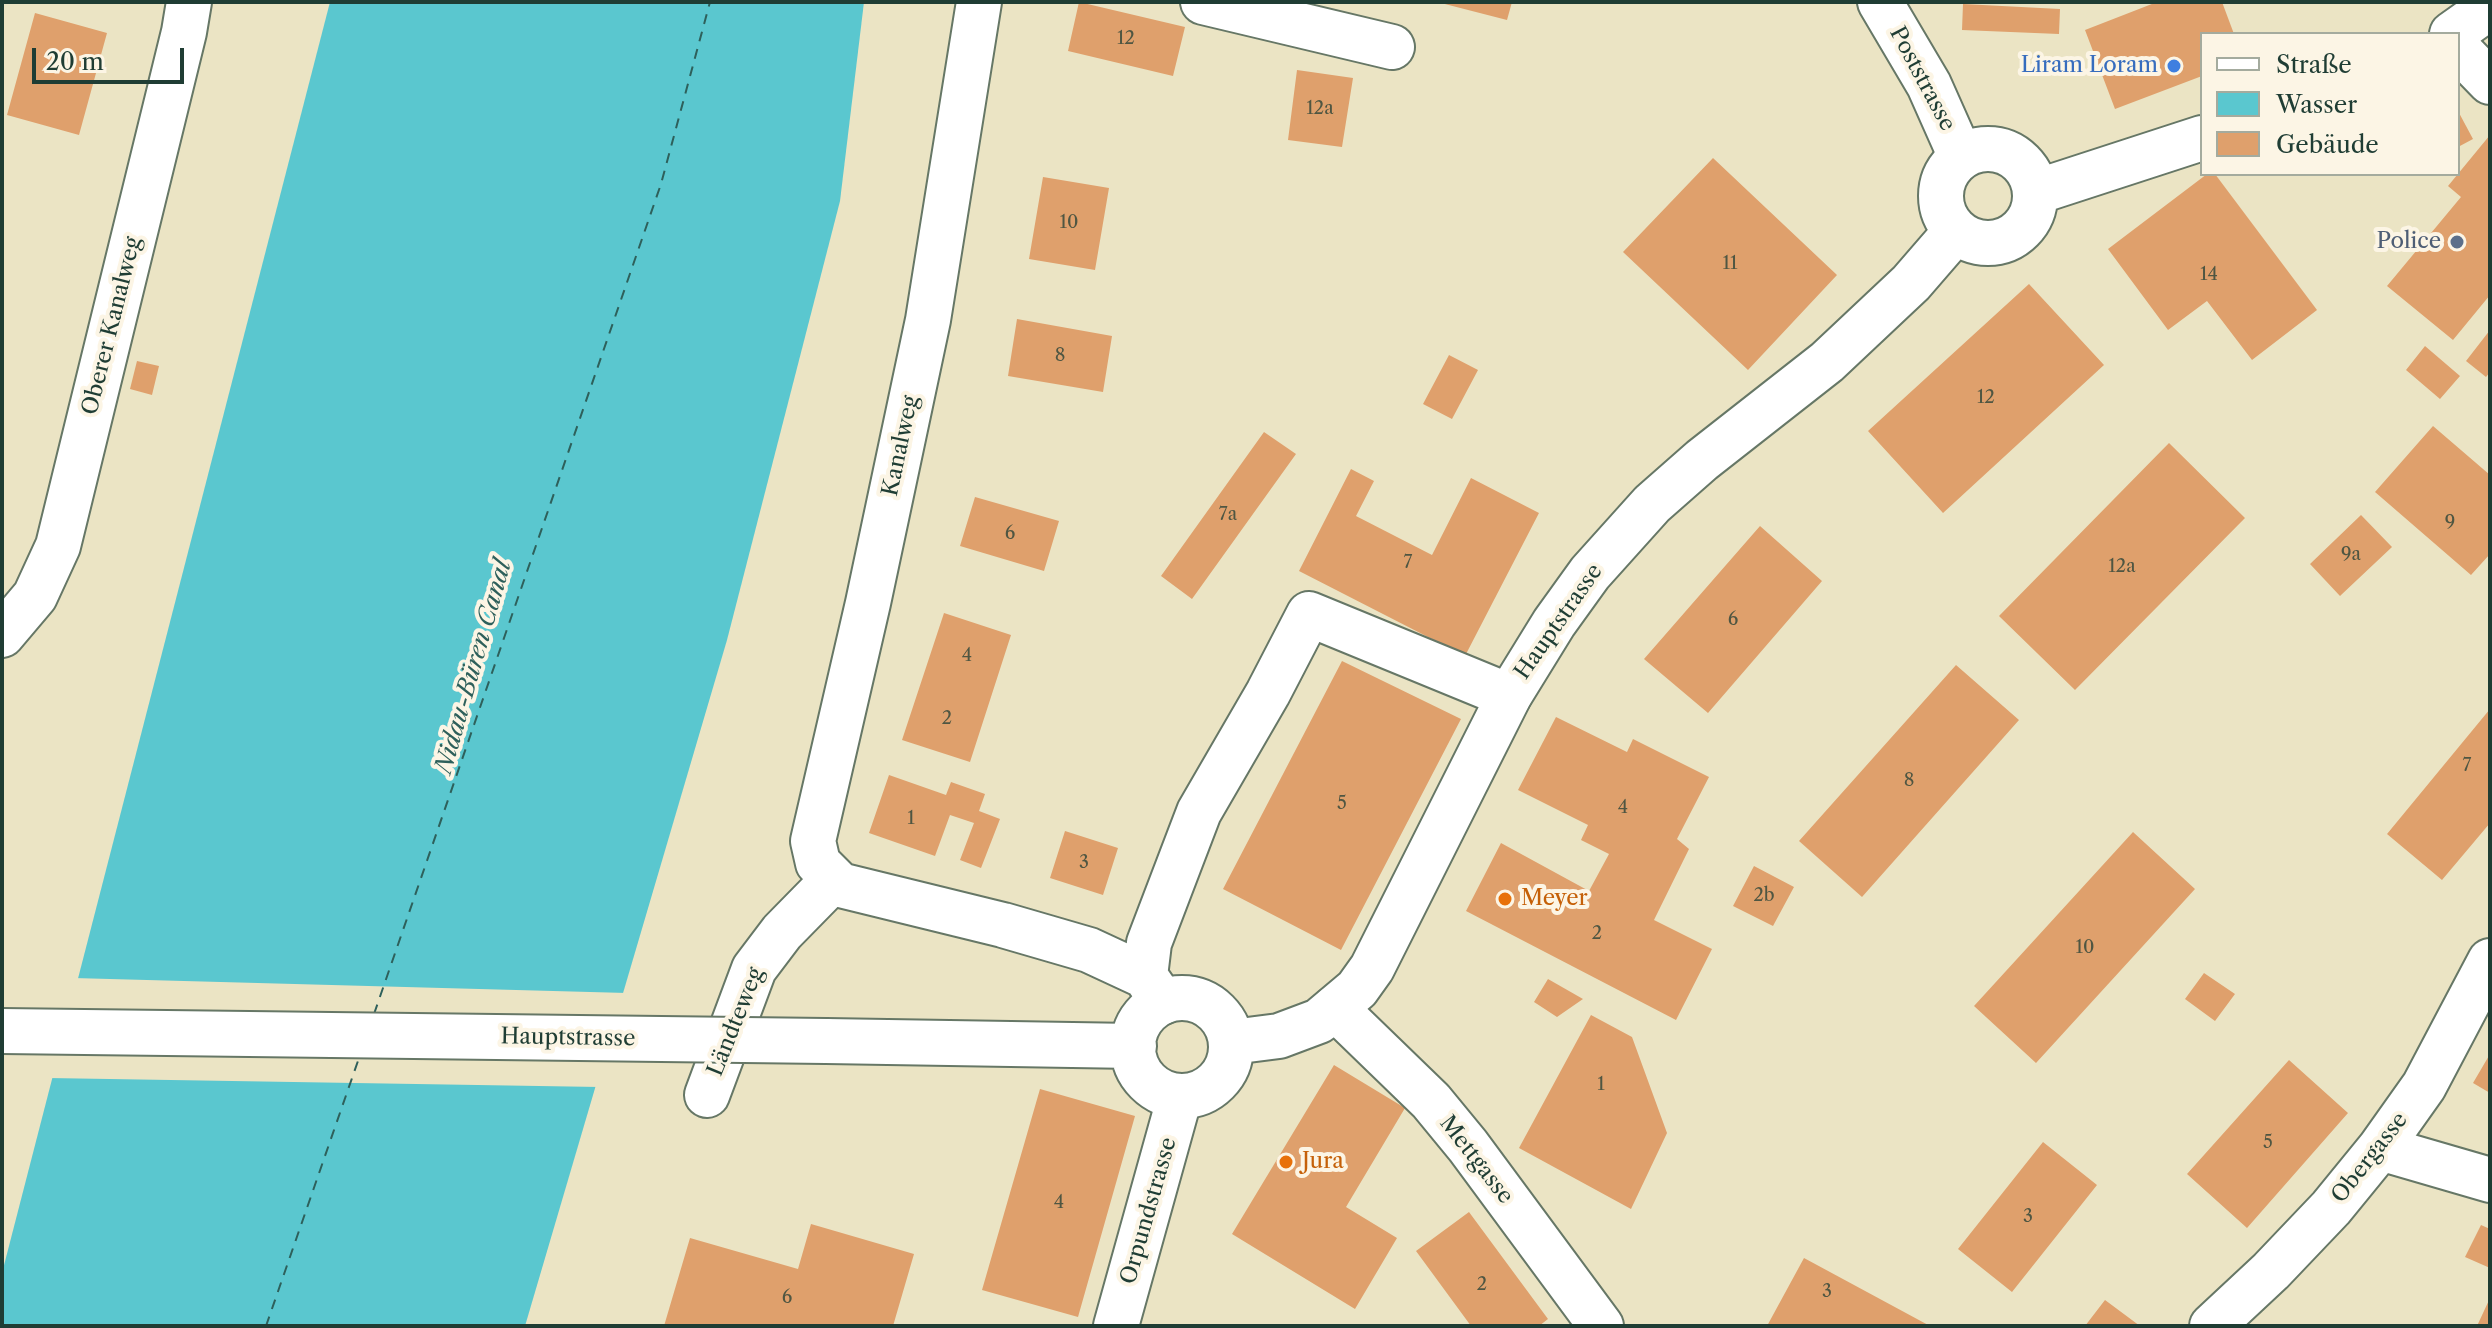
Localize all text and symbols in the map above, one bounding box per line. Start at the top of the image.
street label: Poststrasse [1884,22,1960,136]
house number: 12 [1117,28,1135,50]
scale bar [36,32,188,82]
legend [2200,32,2460,176]
text: 20 m [46,47,104,76]
text: Straße [2276,50,2352,79]
place label: Liram Loram [2021,53,2158,79]
marker: Liram Loram [2165,57,2183,75]
text: Wasser [2276,90,2357,119]
house number: 12a [1306,98,1334,120]
text: Gebäude [2276,130,2379,159]
house number: 10 [1060,212,1078,234]
place label: Police [2376,229,2441,255]
marker: Police [2448,233,2466,251]
street label: Oberer Kanalweg [77,234,147,418]
house number: 11 [1722,253,1738,275]
house number: 14 [2200,264,2218,286]
house number: 8 [1055,345,1065,367]
house number: 12 [1977,387,1995,409]
street label: Kanalweg [877,393,925,499]
house number: 7a [1219,504,1237,526]
house number: 9 [2445,512,2455,534]
house number: 6 [1005,523,1015,545]
house number: 9a [2341,544,2361,566]
house number: 7 [1404,552,1412,574]
house number: 12a [2108,556,2136,578]
water label: Nidau-Büren Canal [430,557,518,777]
street label: Hauptstrasse [1510,559,1608,685]
house number: 6 [1728,609,1738,631]
house number: 4 [962,645,972,667]
house number: 2 [942,708,952,730]
house number: 7 [2463,755,2471,777]
house number: 8 [1904,770,1914,792]
house number: 5 [1337,793,1347,815]
house number: 4 [1618,797,1628,819]
house number: 1 [907,808,915,830]
house number: 3 [1079,852,1089,874]
house number: 2b [1753,885,1775,907]
place label: Meyer [1521,886,1588,912]
marker: Meyer [1496,890,1514,908]
house number: 2 [1592,923,1602,945]
house number: 10 [2076,937,2094,959]
street label: Ländteweg [702,964,770,1080]
street label: Hauptstrasse [500,1024,636,1052]
house number: 1 [1597,1074,1605,1096]
street label: Obergasse [2326,1107,2414,1209]
street label: Mettgasse [1434,1111,1518,1209]
house number: 5 [2263,1132,2273,1154]
street label: Orpundstrasse [1115,1135,1183,1287]
place label: Jura [1302,1149,1344,1175]
marker: Jura [1277,1153,1295,1171]
house number: 4 [1054,1192,1064,1214]
house number: 3 [2023,1206,2033,1228]
house number: 2 [1477,1274,1487,1296]
house number: 3 [1822,1281,1832,1303]
house number: 6 [782,1287,792,1309]

